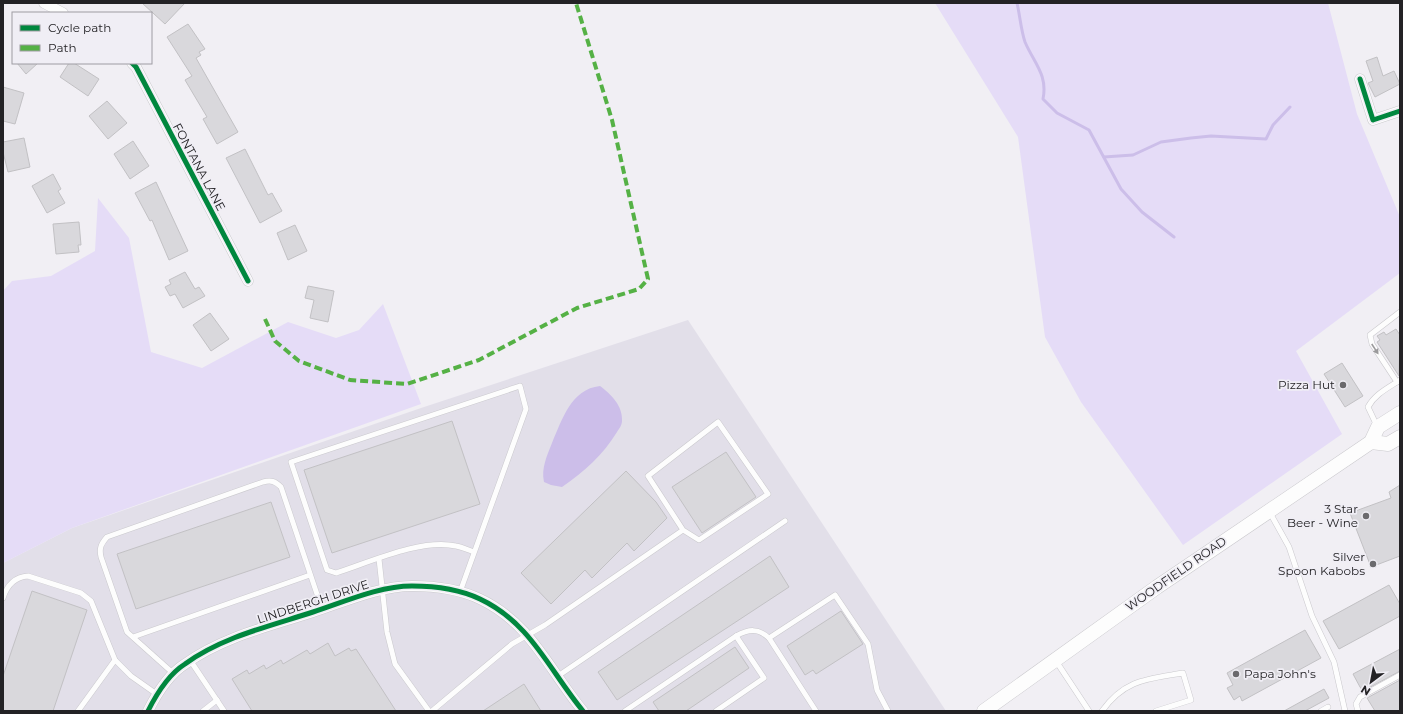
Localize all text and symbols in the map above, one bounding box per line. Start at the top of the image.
legend [12,12,152,64]
text: Cycle path [48,20,111,35]
text: Path [48,40,77,55]
street label: FONTANA LANE [170,120,229,213]
one-way arrow [1371,344,1379,354]
place label: Pizza Hut [1278,377,1335,392]
marker: Pizza Hut [1338,380,1348,390]
place label: 3 Star Beer - Wine [1287,501,1358,530]
marker: 3 Star Beer - Wine [1361,511,1371,521]
street label: WOODFIELD ROAD [1122,533,1229,614]
place label: Silver Spoon Kabobs [1278,549,1365,578]
marker: Silver Spoon Kabobs [1368,559,1378,569]
street label: LINDBERGH DRIVE [255,576,371,627]
north arrow [1351,662,1391,702]
place label: Papa John's [1244,666,1316,681]
marker: Papa John's [1231,669,1241,679]
text: N [1358,682,1373,699]

